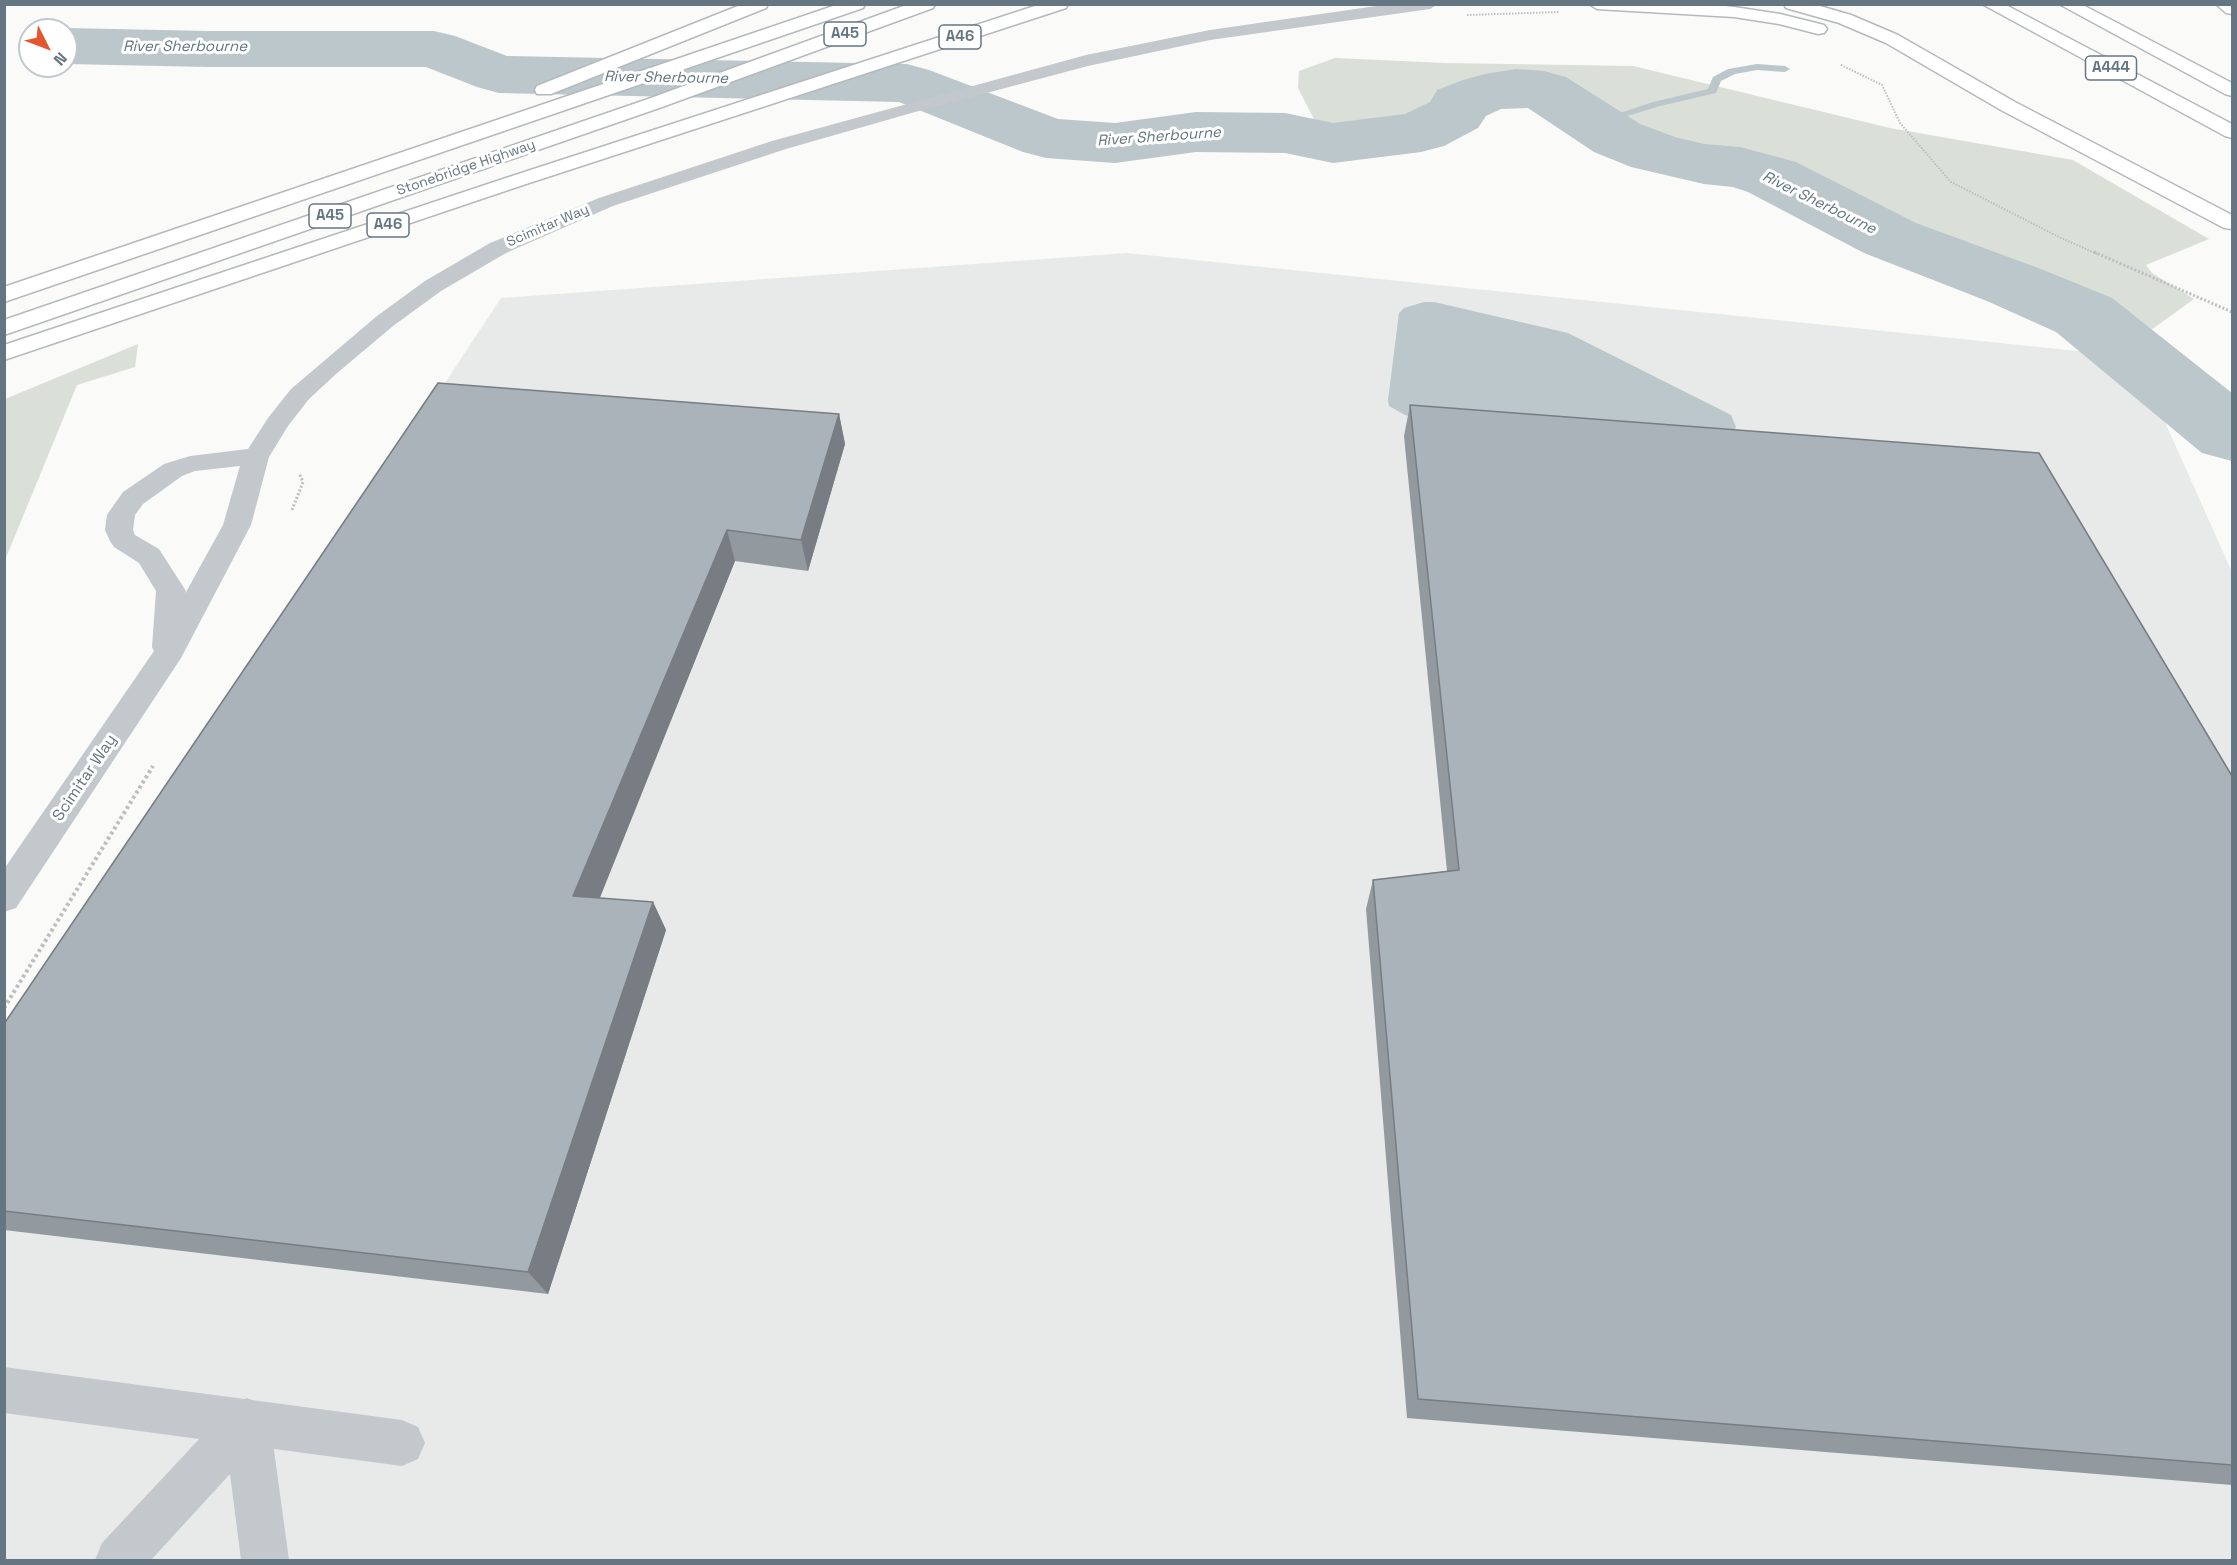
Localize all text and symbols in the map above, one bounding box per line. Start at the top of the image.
north arrow [18,18,78,78]
road number: A45 [824,22,866,46]
road number: A46 [939,25,981,49]
water label: River Sherbourne [123,38,247,56]
text: N [49,48,72,70]
road number: A444 [2086,56,2136,80]
water label: River Sherbourne [604,68,728,88]
water label: River Sherbourne [1096,124,1222,150]
street label: Stonebridge Highway [394,136,538,200]
water label: River Sherbourne [1759,168,1879,238]
street label: Scimitar Way [504,201,592,251]
road number: A45 [309,204,351,228]
road number: A46 [367,213,409,237]
street label: Scimitar Way [49,731,121,825]

